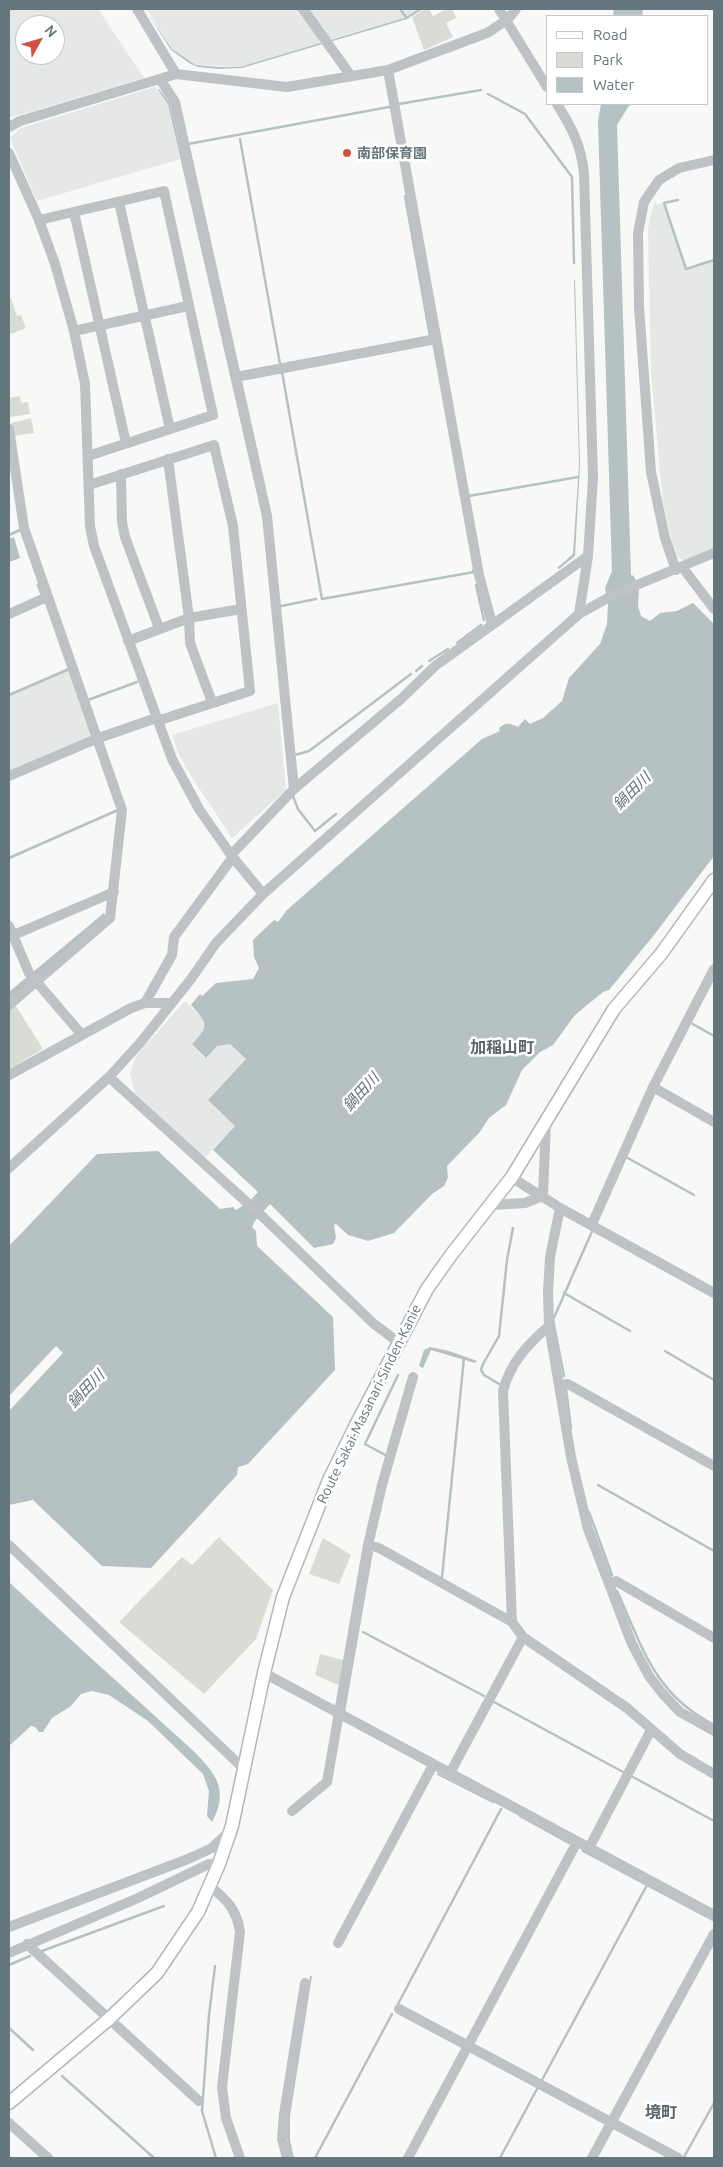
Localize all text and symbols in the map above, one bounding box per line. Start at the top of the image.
north arrow [15,15,65,65]
legend [546,15,708,105]
text: N [41,22,60,40]
text: Road [593,26,628,43]
text: Park [593,51,623,68]
text: Water [593,76,634,93]
place label: 南部保育園 [357,145,427,161]
marker: 南部保育園 [341,147,353,159]
water label: 鍋田川 [610,769,654,813]
district label: 加稲山町 [470,1038,534,1058]
water label: 鍋田川 [339,1069,383,1115]
street label: Route Sakai-Masanari-Sinden-Kanie [313,1302,425,1506]
water label: 鍋田川 [64,1367,108,1411]
district label: 境町 [645,2103,677,2123]

